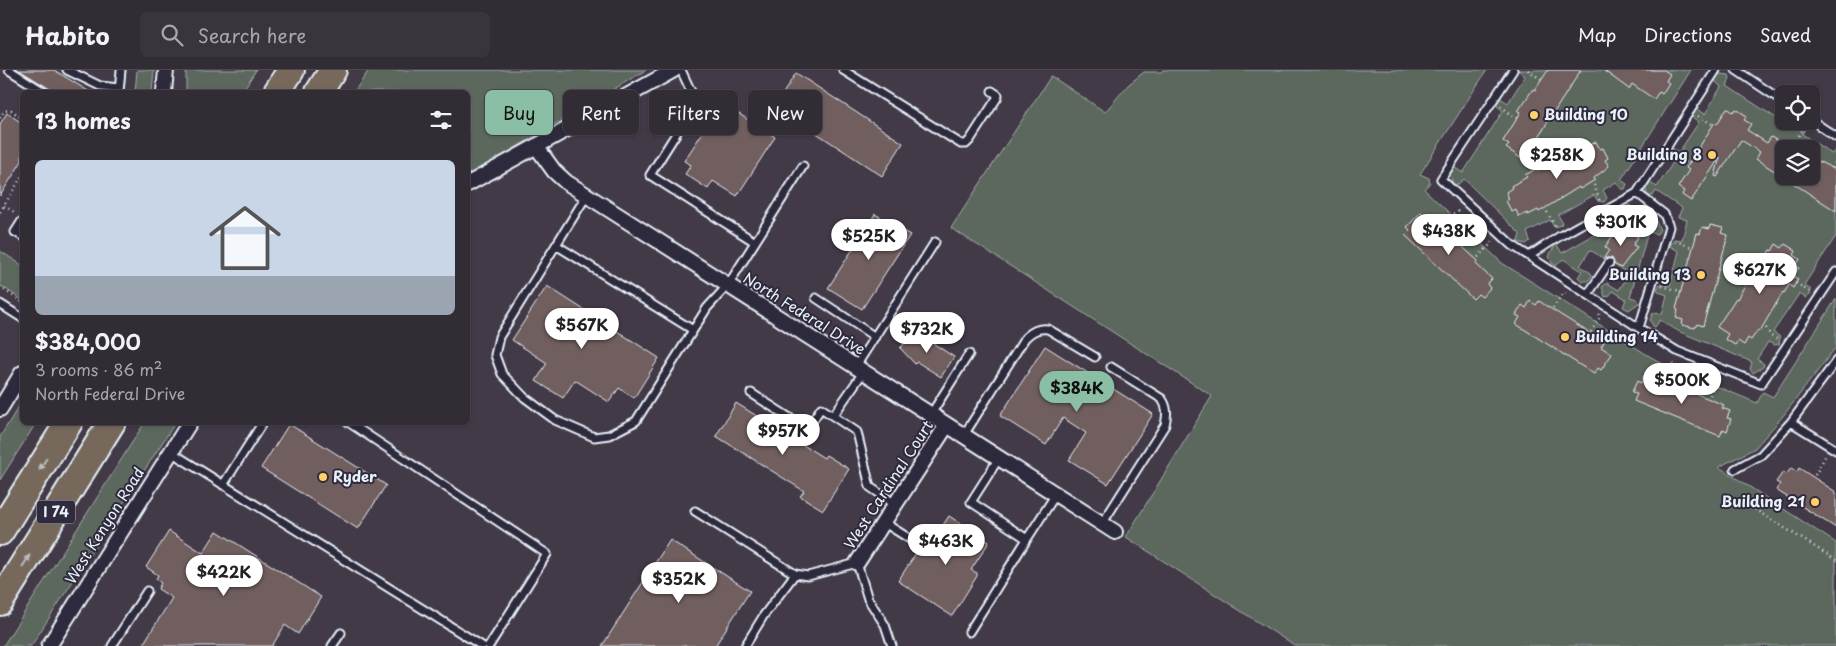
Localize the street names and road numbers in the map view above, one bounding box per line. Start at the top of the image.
street label: North Federal Drive [739,266,871,360]
street label: West Cardinal Court [837,415,938,553]
street label: West Kenyon Road [58,462,149,588]
road number: I 74 [37,501,75,524]

